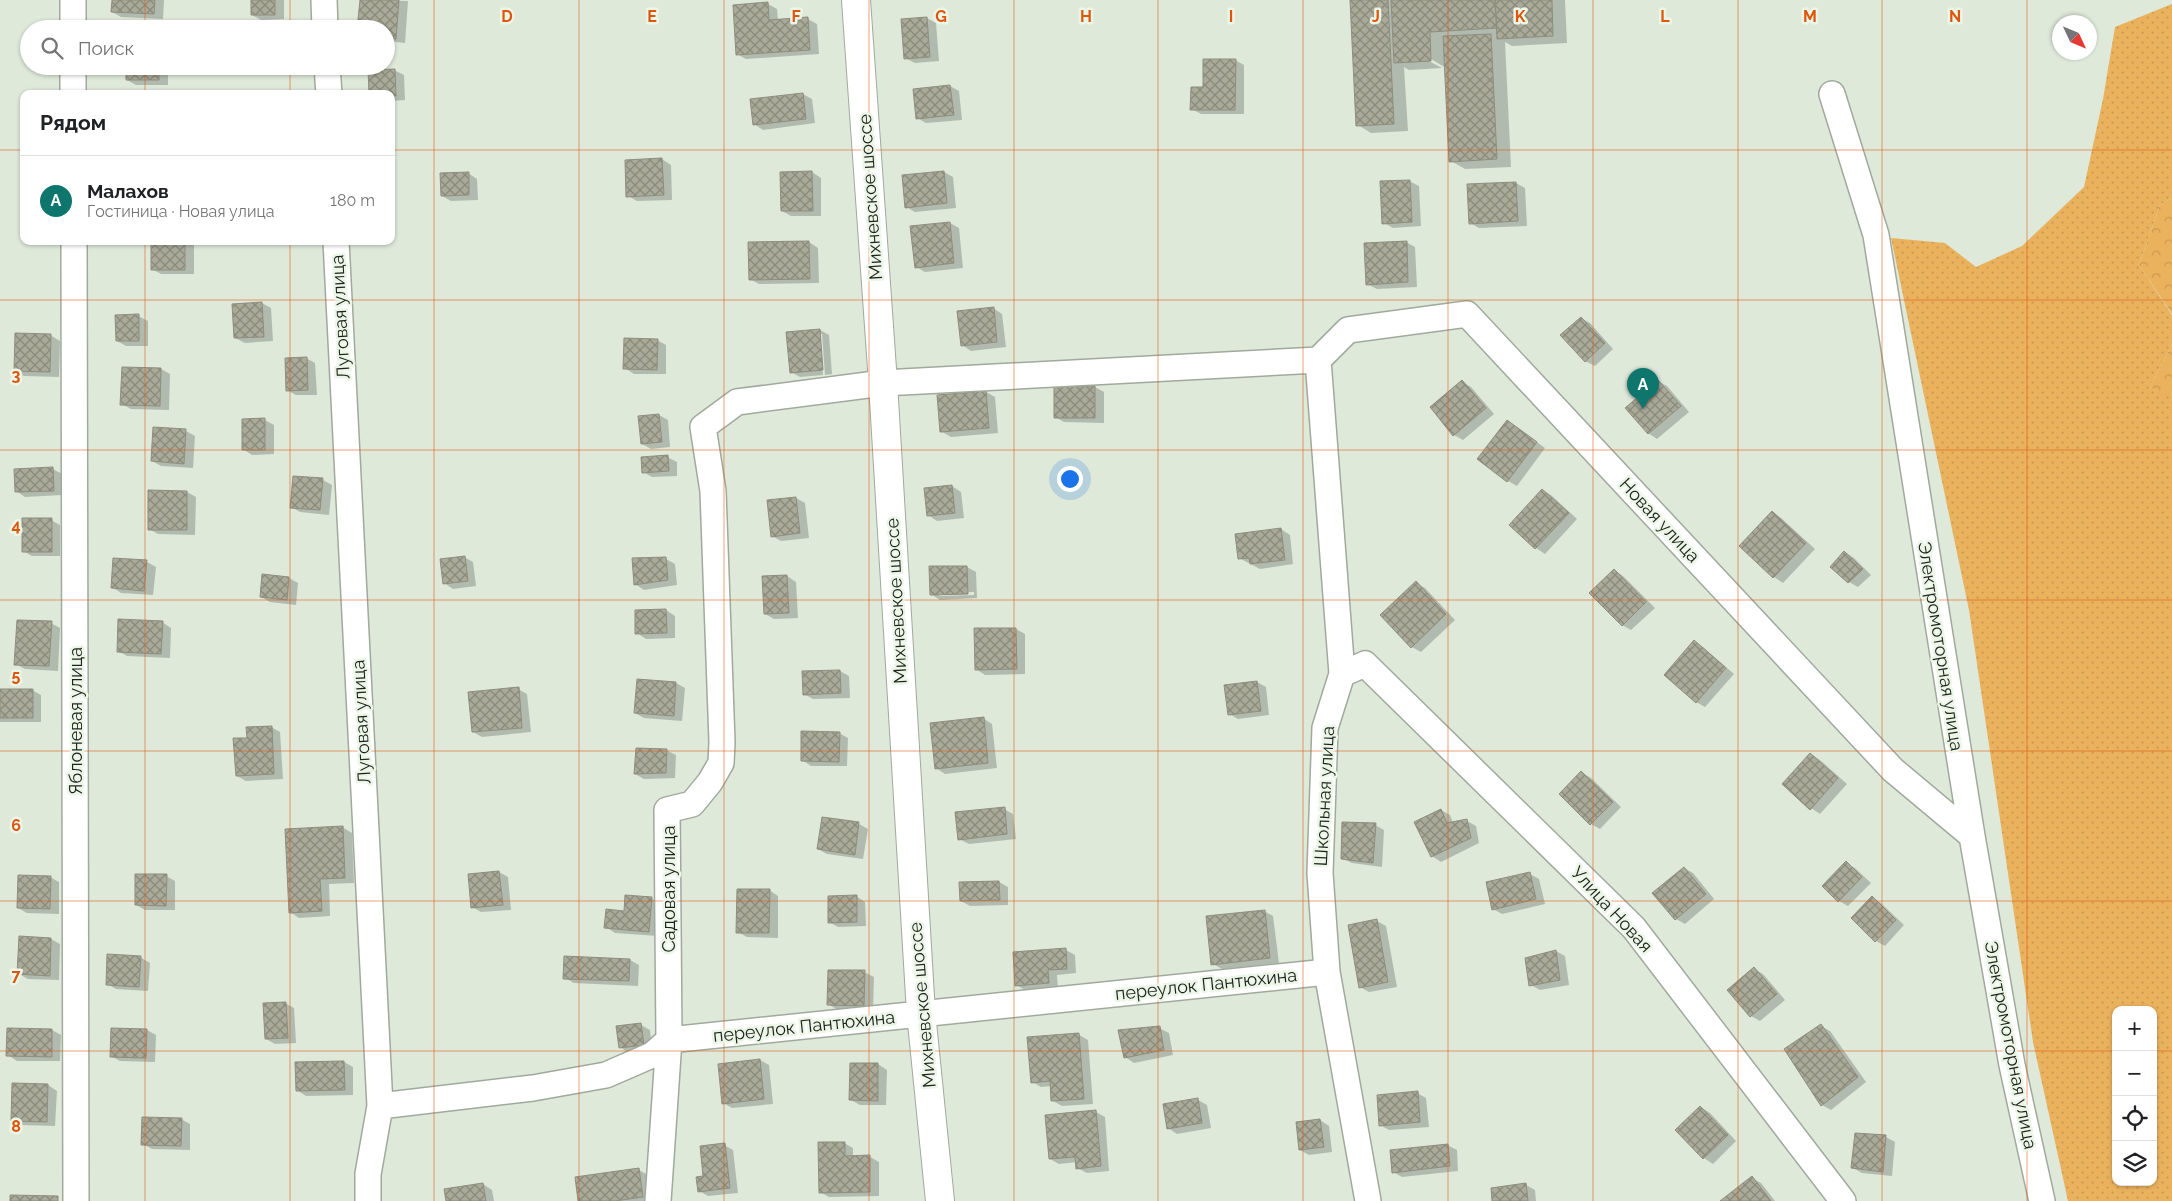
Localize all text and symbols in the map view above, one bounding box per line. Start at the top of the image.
text: D [501,7,513,26]
text: E [647,7,657,26]
text: F [791,7,801,26]
text: G [935,7,947,26]
text: H [1080,7,1092,26]
text: I [1229,7,1233,26]
text: J [1372,7,1380,26]
text: K [1515,7,1526,26]
text: L [1660,7,1670,26]
text: M [1803,7,1817,26]
text: N [1949,7,1961,26]
north arrow [2052,15,2097,60]
search box [20,20,395,75]
icon: search [38,34,66,62]
text: Поиск [78,37,134,59]
text: Рядом [40,110,106,135]
street label: Михневское шоссе [854,113,886,281]
text: Малахов [87,180,169,202]
text: A [51,191,61,210]
text: 180 m [330,191,375,210]
text: Гостиница · Новая улица [87,202,274,221]
street label: Луговая улица [326,254,354,380]
text: 3 [12,366,21,385]
pin: A [1627,368,1659,409]
your location [1057,466,1083,492]
street label: Новая улица [1616,473,1704,567]
text: 4 [11,516,21,535]
street label: Михневское шоссе [881,517,911,684]
street label: Электромоторная улица [1914,540,1968,752]
street label: Яблоневая улица [65,647,86,795]
street label: Луговая улица [347,659,375,785]
text: 5 [12,666,21,685]
street label: Школьная улица [1310,725,1338,867]
text: 6 [11,816,21,835]
street label: Садовая улица [658,825,679,953]
street label: Улица Новая [1567,862,1657,956]
street label: Михневское шоссе [904,921,940,1089]
street label: Электромоторная улица [1980,939,2042,1151]
street label: переулок Пантюхина [1114,964,1298,1004]
text: 7 [12,966,21,985]
street label: переулок Пантюхина [712,1006,896,1046]
map controls [2112,1006,2157,1186]
button: + [2112,1006,2157,1051]
button: − [2112,1051,2157,1096]
button: locate [2112,1096,2157,1141]
text: 8 [11,1117,21,1136]
button: layers [2112,1141,2157,1186]

